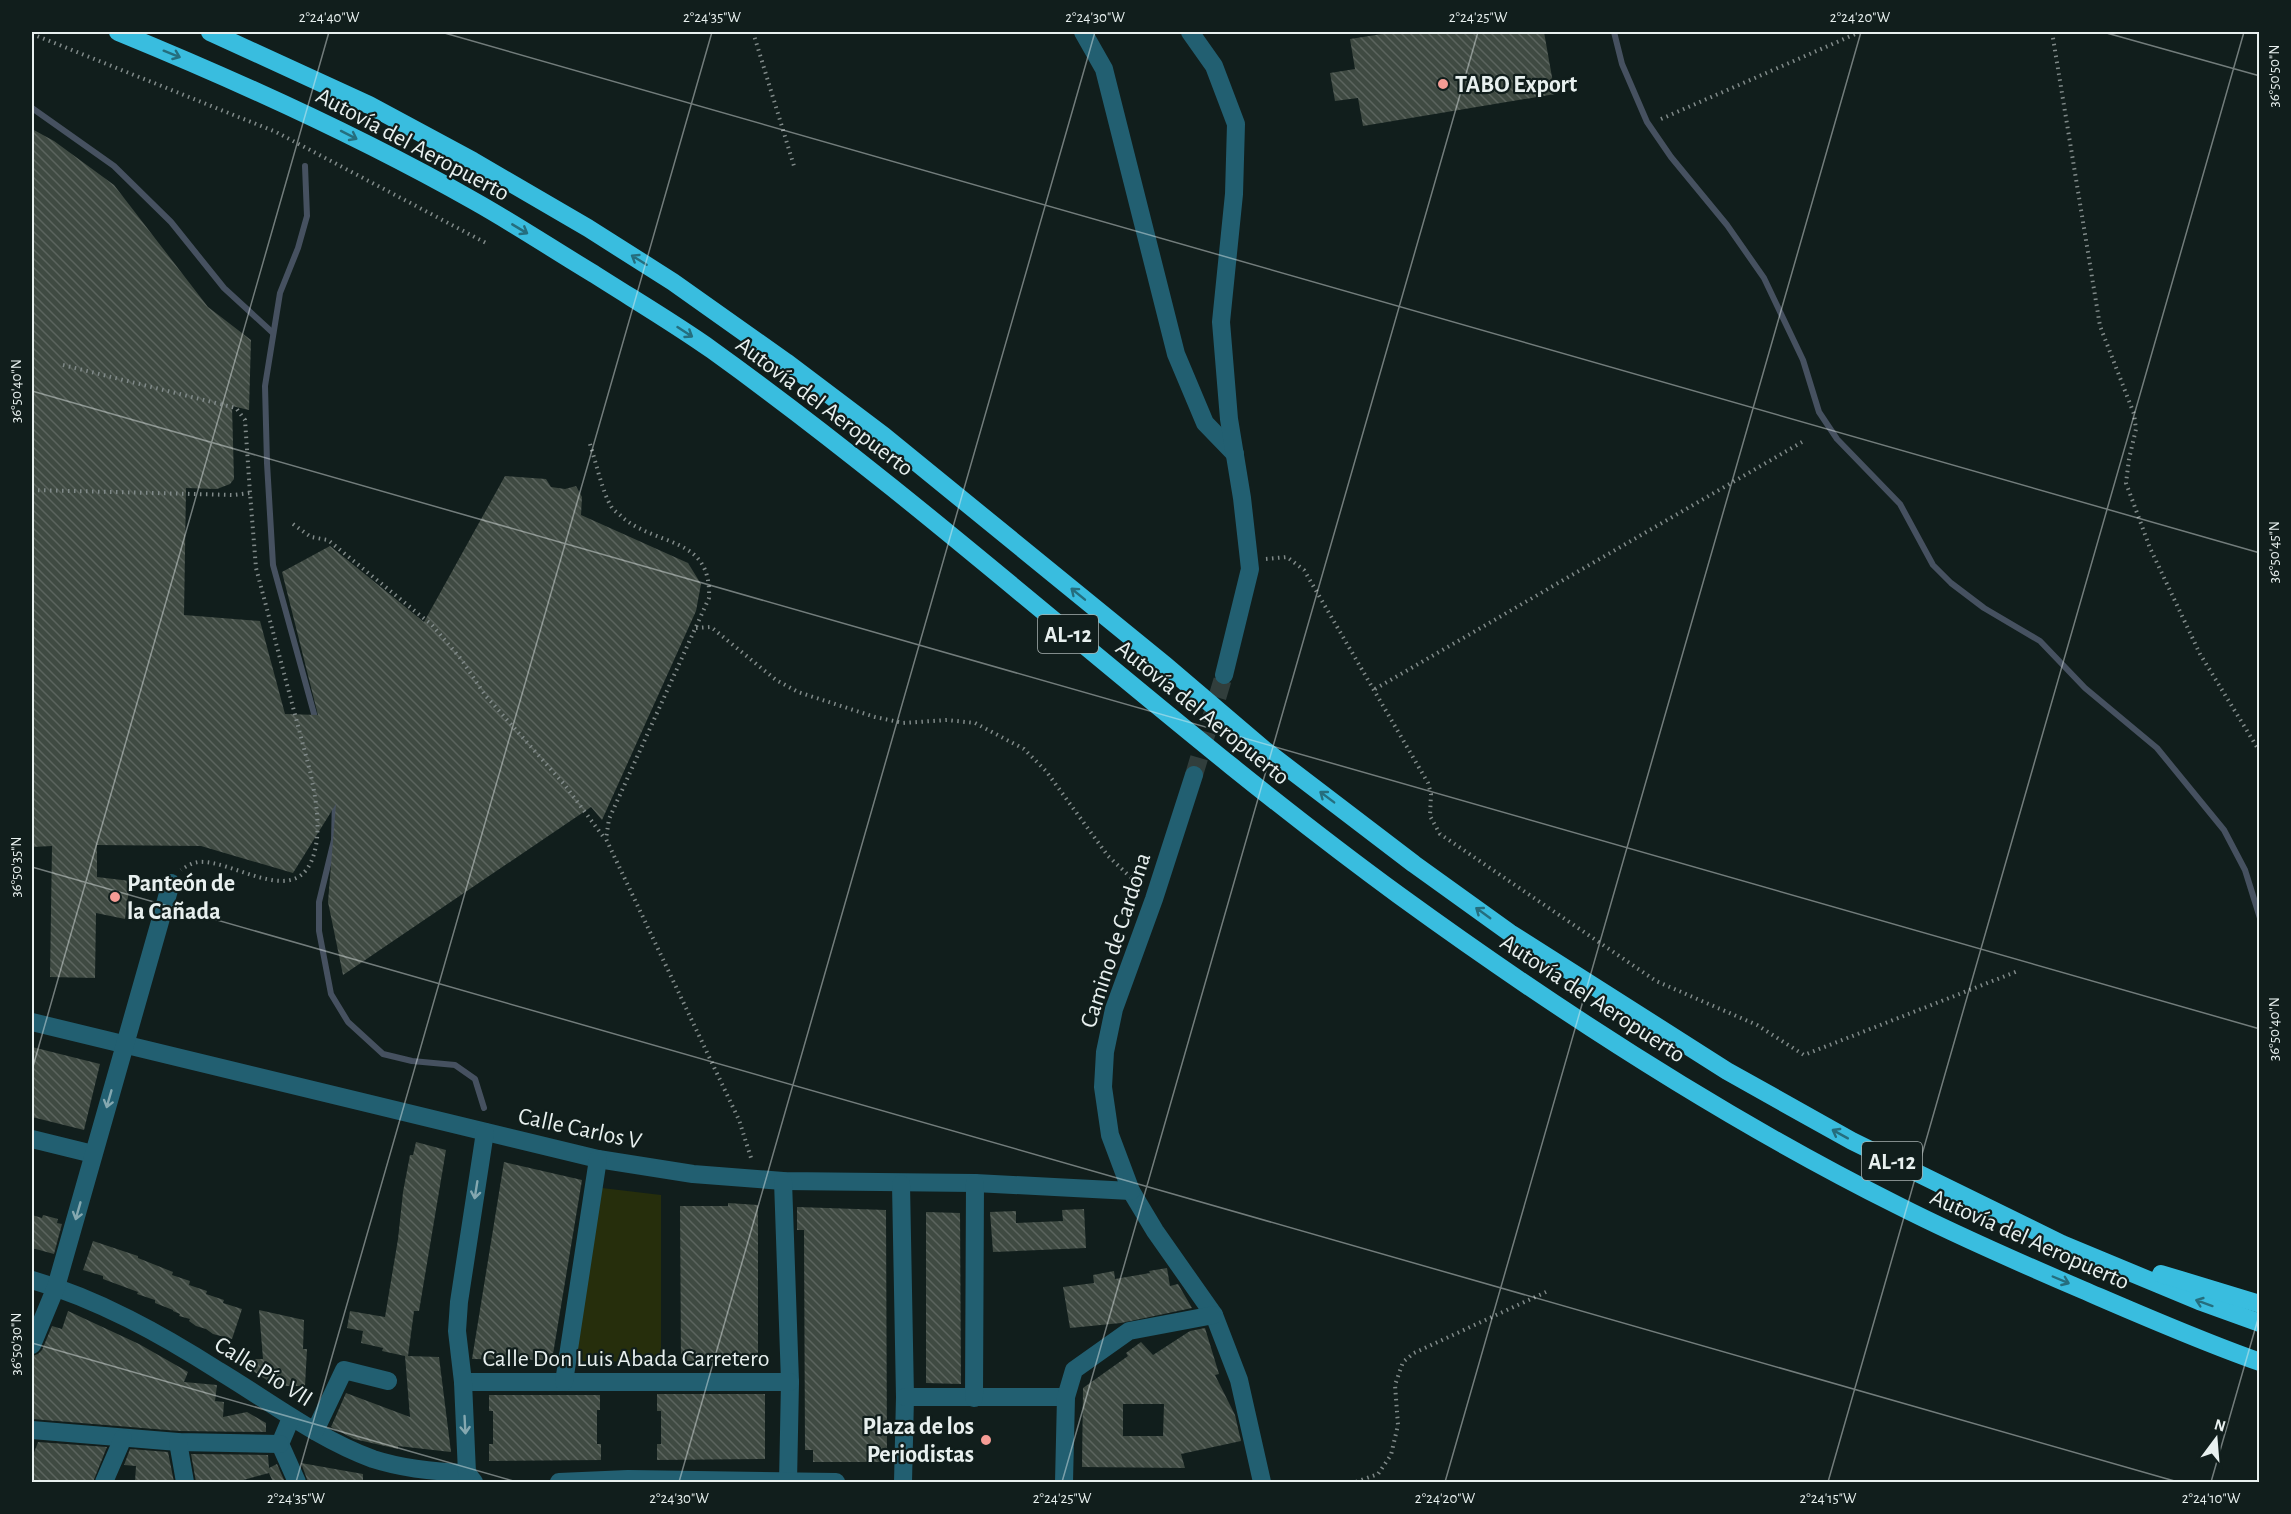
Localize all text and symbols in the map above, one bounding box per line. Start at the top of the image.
text: 2°24'40"W [299,10,360,25]
text: 2°24'35"W [683,10,742,25]
text: 2°24'30"W [1065,10,1125,25]
text: 2°24'25"W [1449,10,1508,25]
text: 2°24'20"W [1830,10,1891,25]
text: 36°50'50"N [2267,45,2282,107]
one-way arrow [162,49,181,60]
place label: TABO Export [1455,73,1577,97]
marker: TABO Export [1436,77,1450,91]
street label: Autovía del Aeropuerto [312,84,513,206]
one-way arrow [340,130,358,141]
one-way arrow [511,223,528,235]
one-way arrow [631,254,648,266]
one-way arrow [677,326,694,339]
street label: Autovía del Aeropuerto [731,332,918,481]
text: 36°50'40"N [9,359,24,423]
text: 36°50'45"N [2267,521,2282,583]
one-way arrow [1070,588,1086,601]
road number: AL-12 [1038,615,1098,653]
street label: Autovía del Aeropuerto [1111,636,1294,790]
one-way arrow [1320,790,1336,803]
text: 36°50'35"N [9,836,24,898]
street label: Camino de Cardona [1076,850,1156,1031]
place label: Panteón de la Cañada [127,872,235,924]
marker: Panteón de la Cañada [108,890,122,904]
one-way arrow [1476,907,1492,920]
street label: Autovía del Aeropuerto [1496,930,1689,1067]
text: 36°50'40"N [2267,997,2282,1061]
one-way arrow [103,1089,114,1108]
street label: Calle Carlos V [516,1104,644,1154]
one-way arrow [1832,1128,1849,1140]
road number: AL-12 [1862,1142,1922,1180]
one-way arrow [471,1179,482,1199]
street label: Autovía del Aeropuerto [1926,1185,2133,1295]
one-way arrow [71,1201,83,1220]
one-way arrow [2052,1275,2070,1287]
one-way arrow [2196,1296,2214,1307]
text: 36°50'30"N [9,1313,24,1375]
street label: Calle Pío VII [210,1332,317,1411]
street label: Calle Don Luis Abada Carretero [482,1347,770,1371]
north arrow [2186,1409,2246,1469]
one-way arrow [459,1414,470,1434]
place label: Plaza de los Periodistas [863,1415,974,1467]
text: N [2212,1416,2227,1435]
marker: Plaza de los Periodistas [979,1433,993,1447]
text: 2°24'35"W [267,1491,326,1506]
text: 2°24'30"W [649,1491,709,1506]
text: 2°24'25"W [1033,1491,1092,1506]
text: 2°24'20"W [1415,1491,1476,1506]
text: 2°24'15"W [1800,1491,1857,1506]
text: 2°24'10"W [2182,1491,2241,1506]

